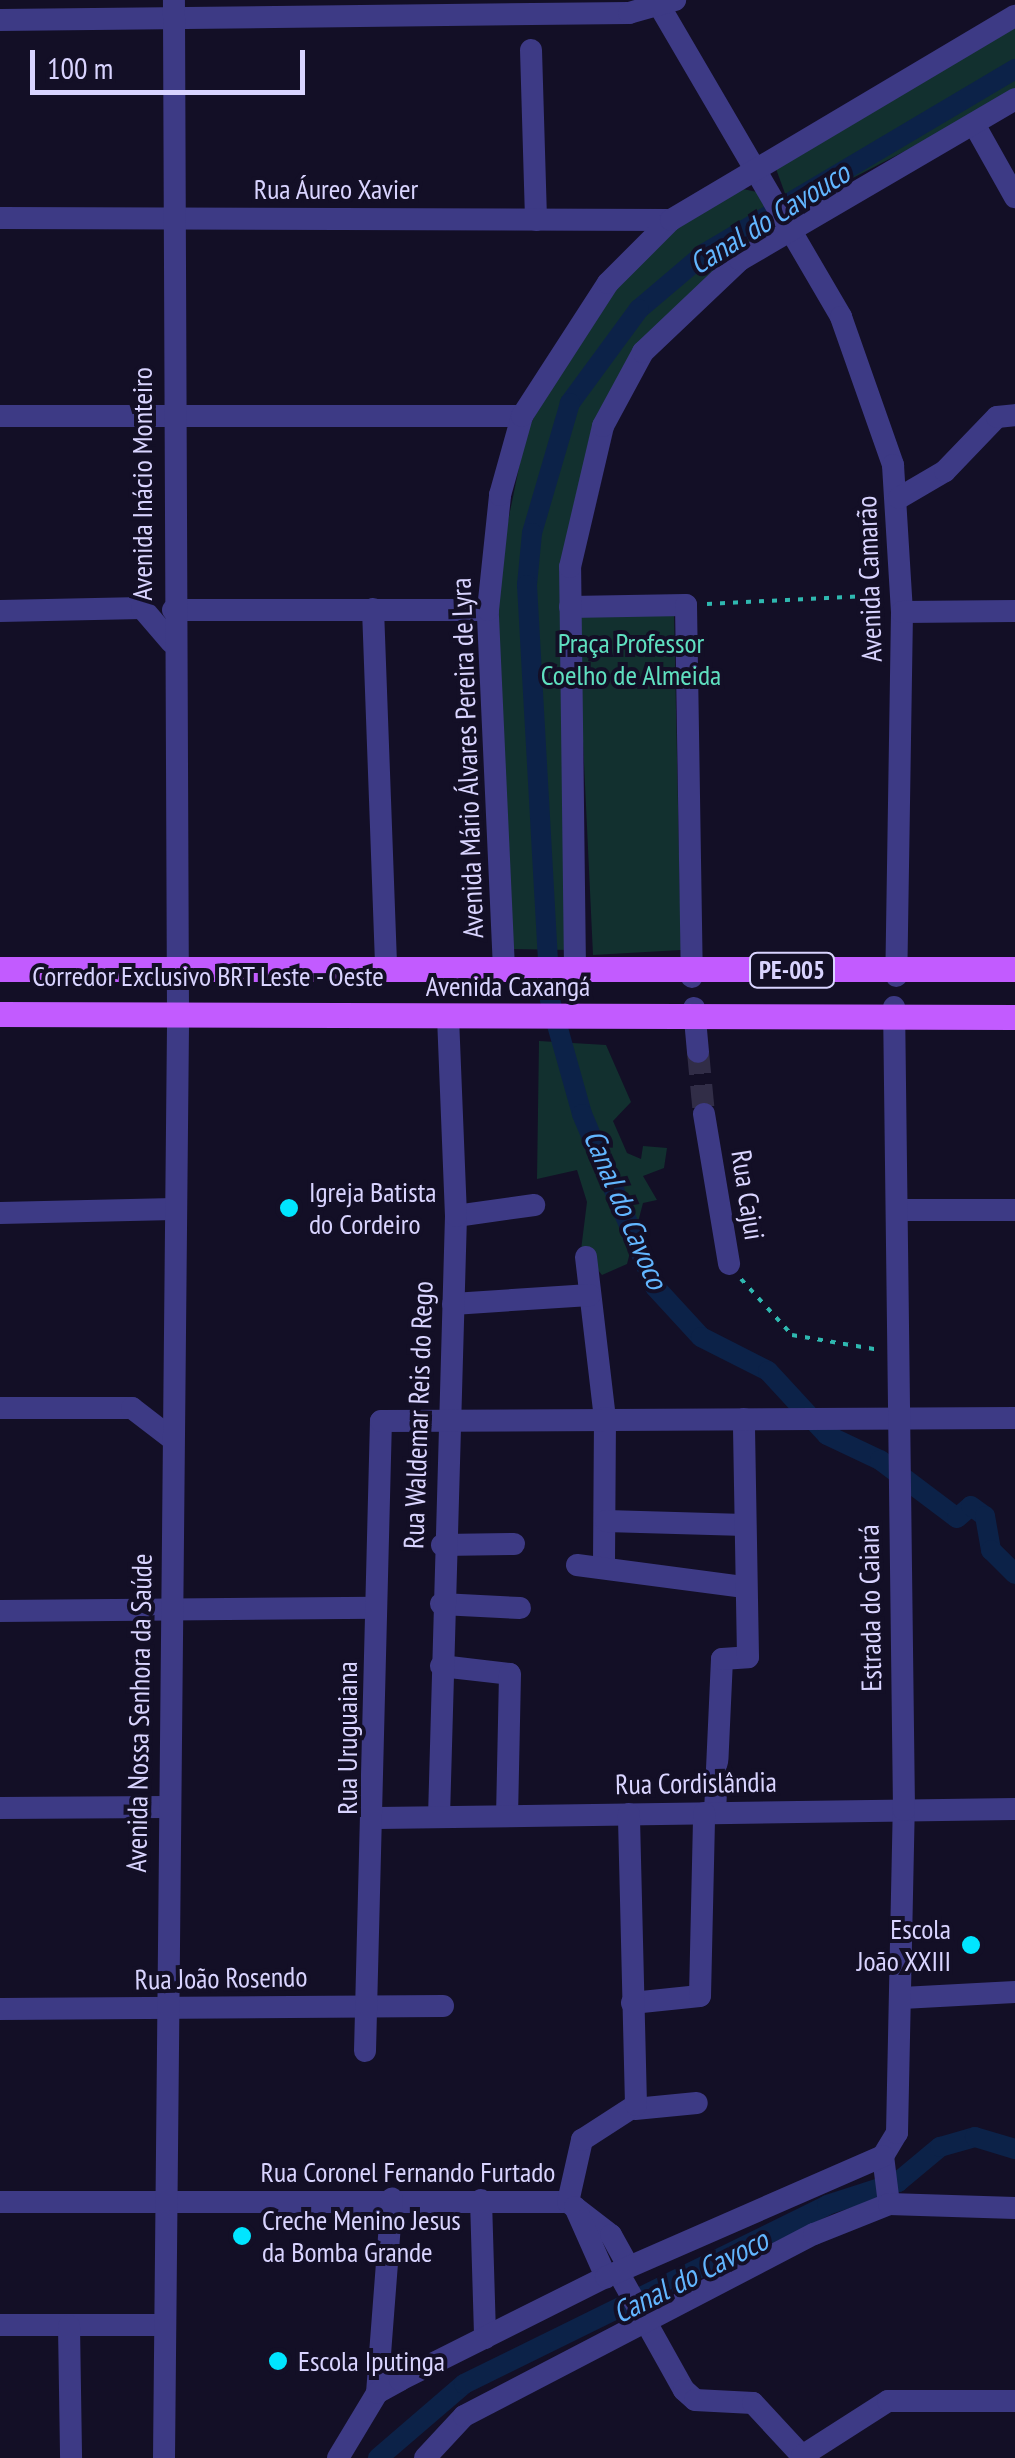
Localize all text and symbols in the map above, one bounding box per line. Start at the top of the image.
scale bar [35,30,310,92]
text: 100 m [47,48,113,87]
water label: Canal do Cavouco [682,154,856,282]
street label: Rua Áureo Xavier [253,172,419,206]
street label: Avenida Inácio Monteiro [125,367,159,601]
street label: Avenida Camarão [849,495,889,663]
street label: Avenida Mário Álvares Pereira de Lyra [444,577,490,939]
park label: Praça Professor Coelho de Almeida [540,626,722,692]
road number: PE-005 [747,950,837,990]
street label: Corredor Exclusivo BRT Leste - Oeste [31,959,385,993]
street label: Avenida Caxangá [426,969,590,1003]
water label: Canal do Cavoco [576,1124,676,1294]
street label: Rua Cajui [724,1148,772,1242]
place label: Igreja Batista do Cordeiro [309,1175,437,1241]
marker: Igreja Batista do Cordeiro [278,1197,300,1219]
street label: Rua Waldemar Reis do Rego [397,1280,439,1550]
street label: Estrada do Caiará [852,1524,888,1692]
street label: Avenida Nossa Senhora da Saúde [119,1553,159,1873]
street label: Rua Uruguaiana [330,1661,364,1815]
street label: Rua Cordislândia [615,1765,777,1801]
place label: Escola João XXIII [856,1912,951,1978]
marker: Escola João XXIII [960,1934,982,1956]
street label: Rua João Rosendo [134,1960,308,1996]
street label: Rua Coronel Fernando Furtado [261,2155,555,2189]
place label: Creche Menino Jesus da Bomba Grande [262,2203,461,2269]
water label: Canal do Cavoco [606,2222,774,2330]
marker: Creche Menino Jesus da Bomba Grande [231,2225,253,2247]
place label: Escola Iputinga [298,2344,445,2378]
marker: Escola Iputinga [267,2350,289,2372]

